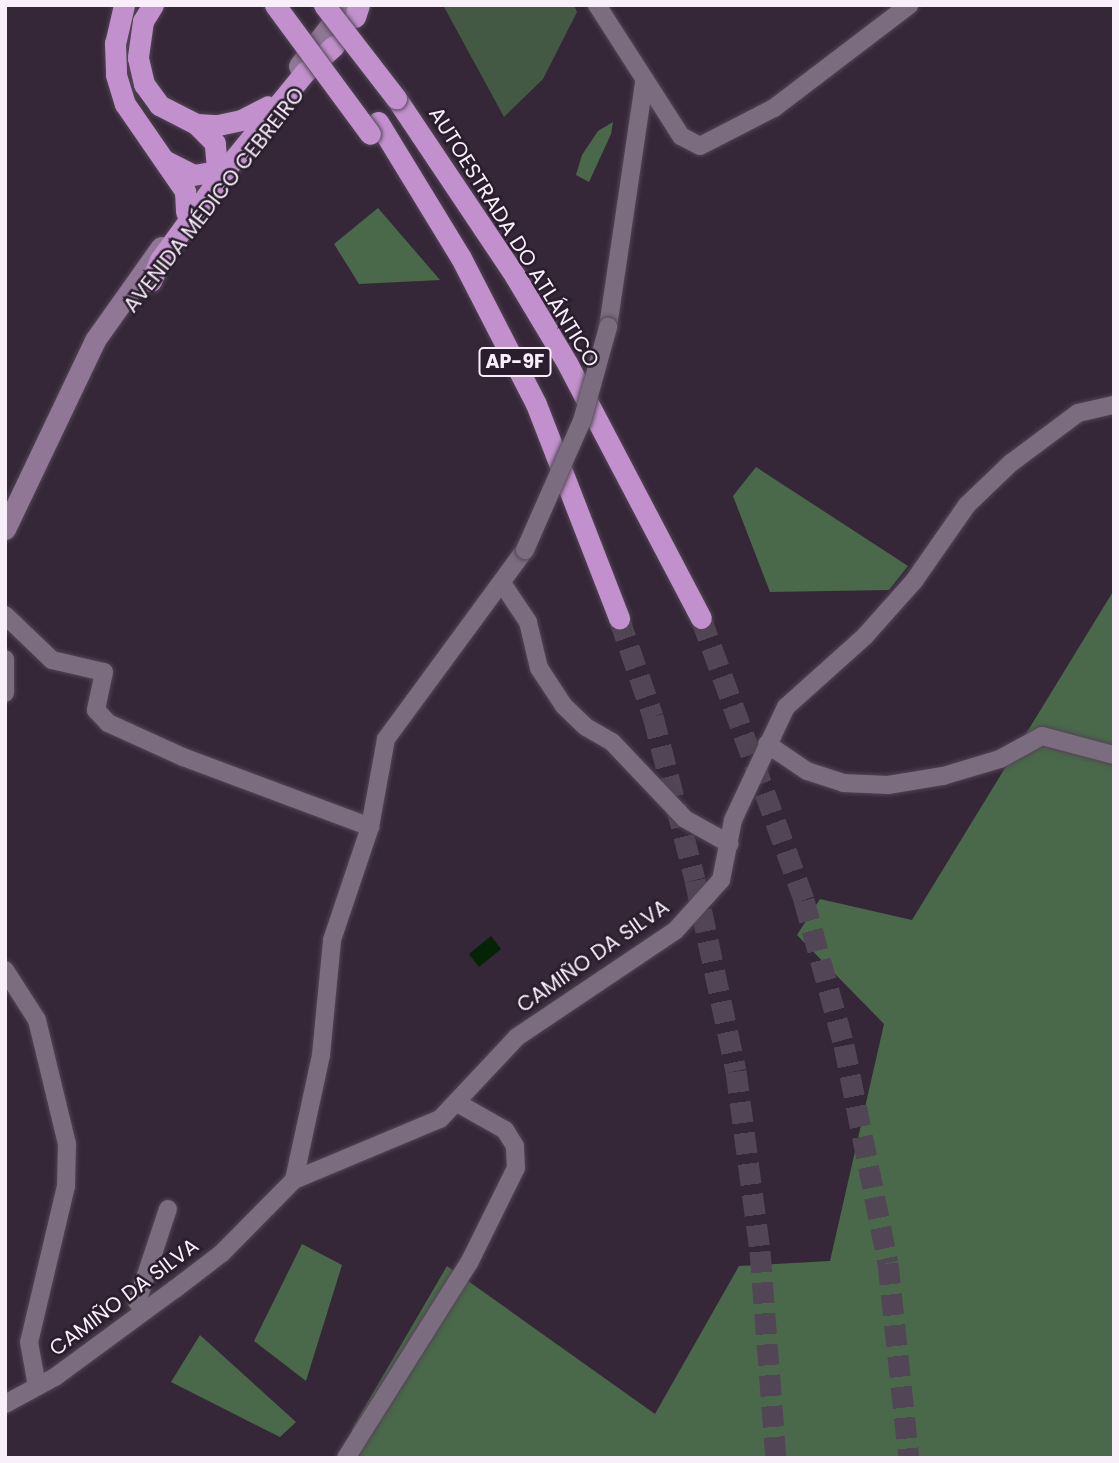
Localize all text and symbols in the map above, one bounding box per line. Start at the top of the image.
street label: AVENIDA MÉDICO CEBREIRO [118,82,310,318]
street label: AUTOESTRADA DO ATLÁNTICO [423,102,605,372]
road number: AP-9F [478,346,552,378]
street label: CAMIÑO DA SILVA [512,894,674,1018]
street label: CAMIÑO DA SILVA [45,1233,203,1361]

